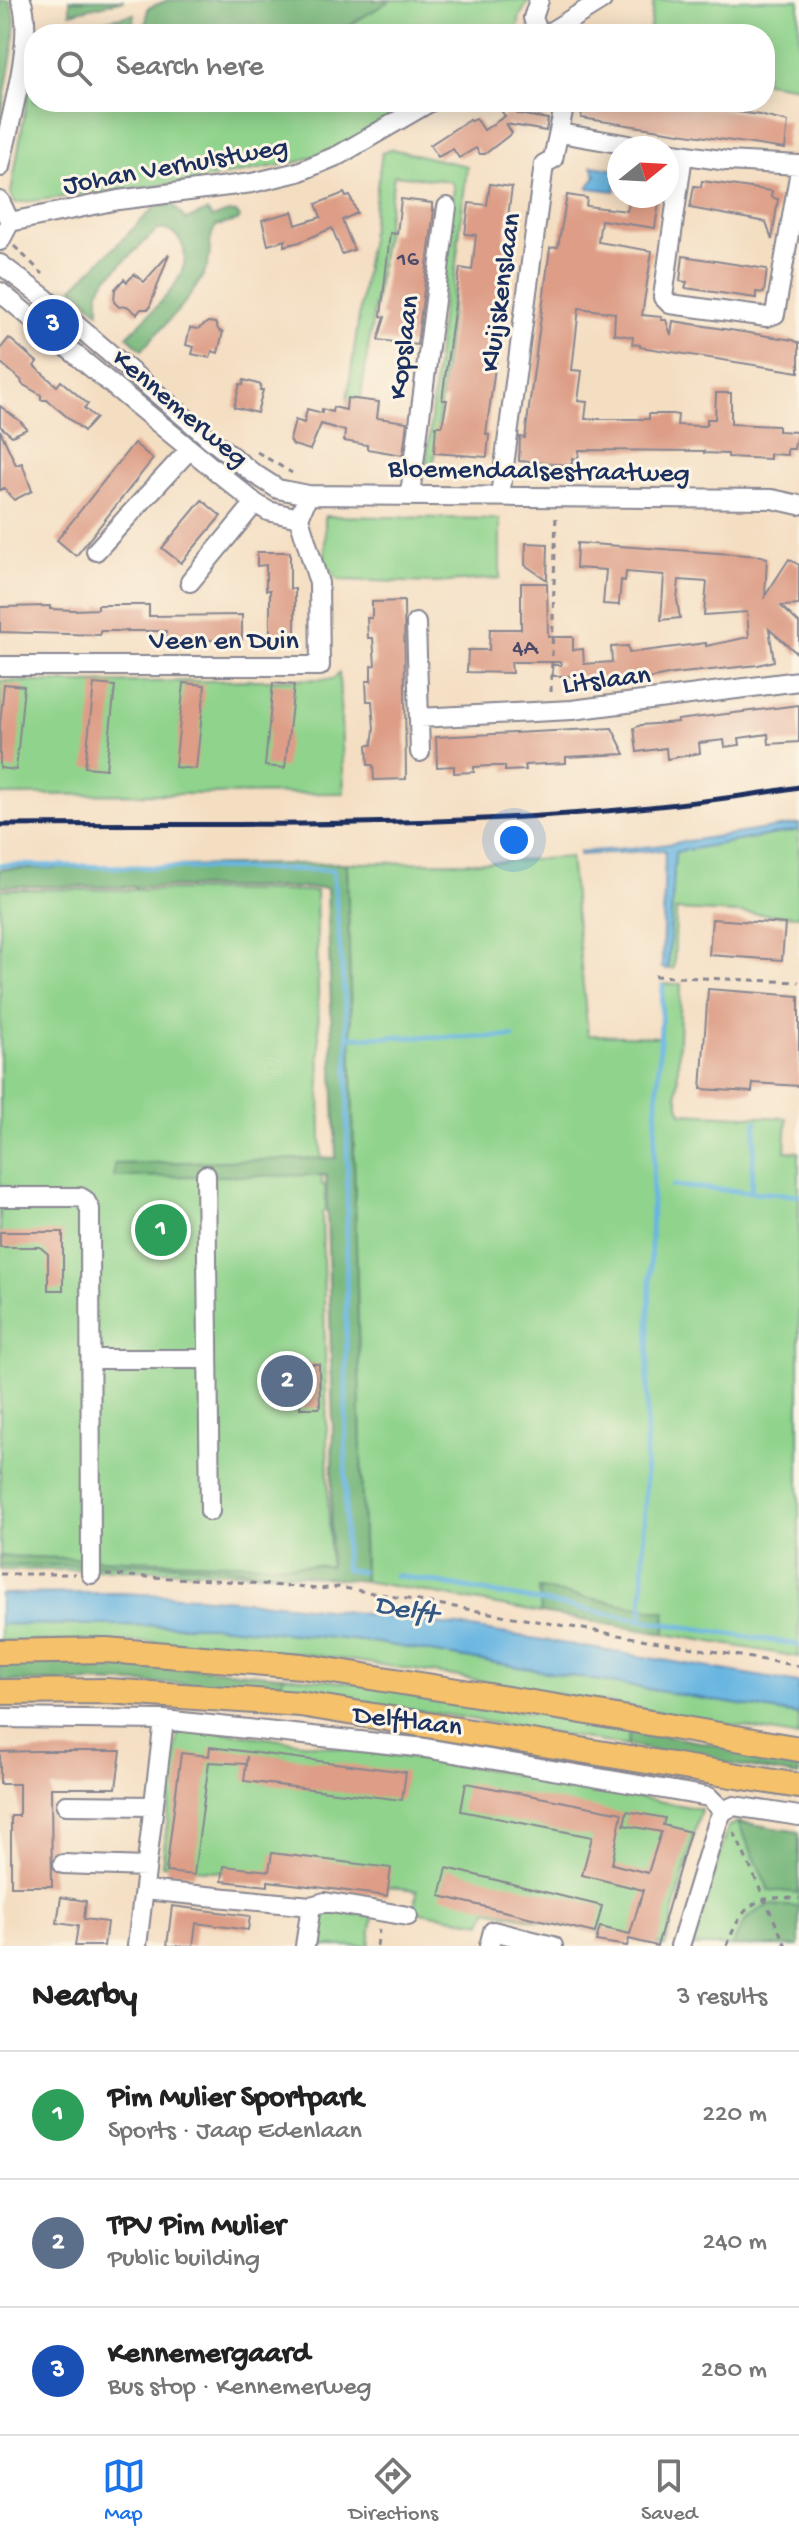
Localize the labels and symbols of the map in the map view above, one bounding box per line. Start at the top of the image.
street label: Johan Verhulstweg [61,131,291,203]
north arrow [607,136,679,208]
street label: Kluijskenslaan [475,210,530,374]
house number: 16 [396,246,420,275]
street label: Kopslaan [383,293,428,401]
pin: 3 [27,295,79,355]
street label: Kennemerweg [104,343,254,476]
street label: Bloemendaalsestraatweg [387,453,690,492]
street label: Veen en Duin [148,626,299,659]
house number: 4A [512,635,540,664]
street label: Litslaan [561,660,653,703]
your location [494,820,534,860]
pin: 1 [135,1200,187,1260]
pin: 2 [261,1351,313,1411]
water label: Delft [371,1589,444,1635]
street label: Delftlaan [349,1699,464,1746]

